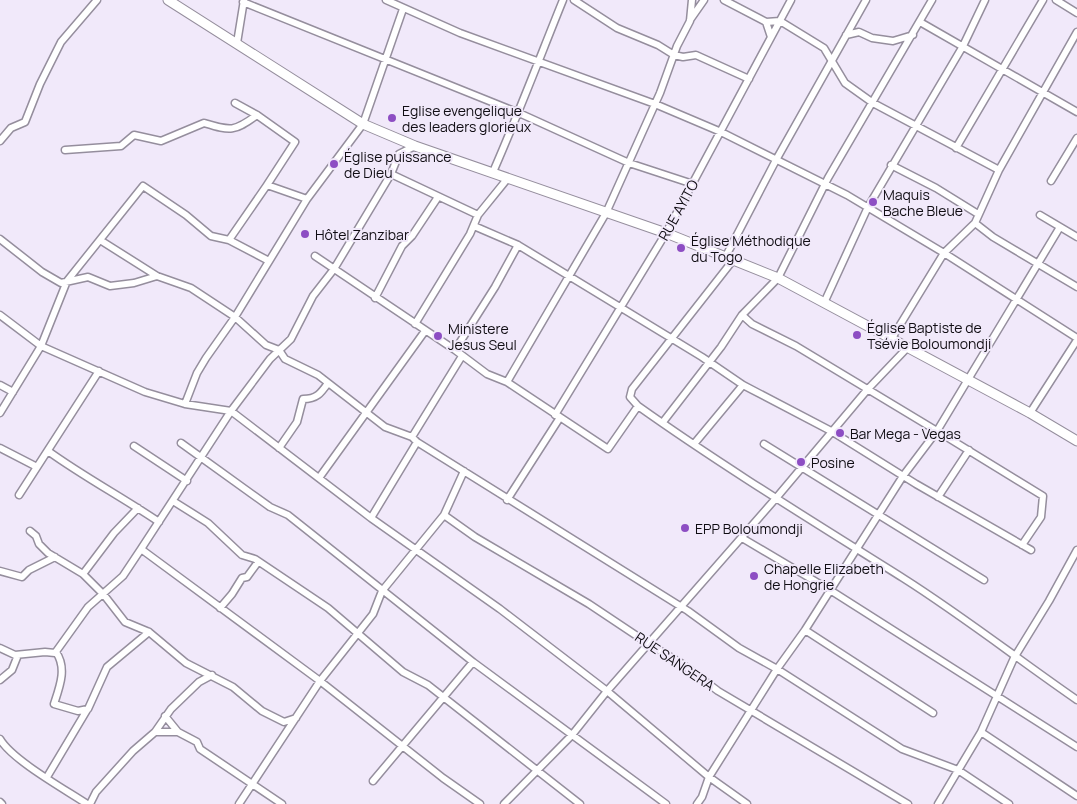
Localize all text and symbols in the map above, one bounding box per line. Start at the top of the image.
place label: Eglise evengelique des leaders glorieux [402,101,532,136]
marker: Eglise evengelique des leaders glorieux [386,112,398,124]
place label: Église puissance de Dieu [344,147,451,182]
marker: Église puissance de Dieu [328,158,340,170]
street label: RUE AYITO [654,176,702,244]
place label: Maquis Bache Bleue [883,185,963,220]
marker: Maquis Bache Bleue [867,196,879,208]
place label: Hôtel Zanzibar [315,225,409,244]
marker: Hôtel Zanzibar [299,228,311,240]
place label: Église Méthodique du Togo [691,231,811,266]
marker: Église Méthodique du Togo [675,242,687,254]
place label: Église Baptiste de Tsévie Boloumondji [867,318,991,353]
place label: Ministere Jesus Seul [448,319,517,354]
marker: Église Baptiste de Tsévie Boloumondji [851,329,863,341]
marker: Ministere Jesus Seul [432,330,444,342]
place label: Bar Mega - Vegas [850,424,961,443]
marker: Bar Mega - Vegas [834,427,846,439]
place label: Posine [811,453,855,472]
marker: Posine [795,456,807,468]
place label: EPP Boloumondji [695,519,803,538]
marker: EPP Boloumondji [679,522,691,534]
place label: Chapelle Elizabeth de Hongrie [764,559,884,594]
marker: Chapelle Elizabeth de Hongrie [748,570,760,582]
street label: RUE SANGERA [632,627,719,695]

